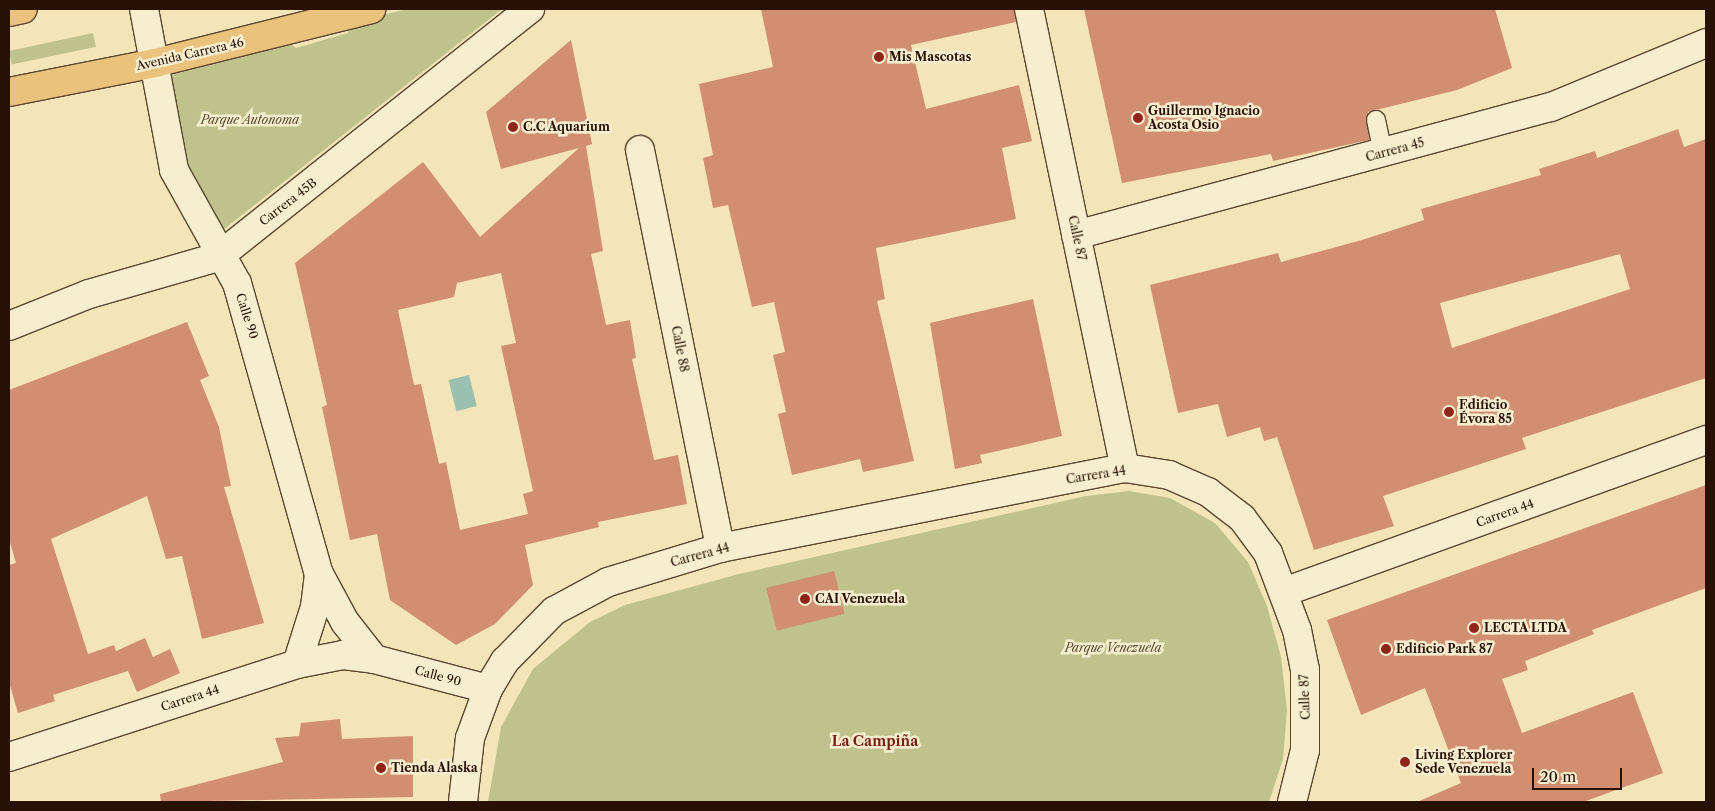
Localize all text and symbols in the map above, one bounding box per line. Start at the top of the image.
street label: Avenida Carrera 46 [135,35,245,73]
place label: Mis Mascotas [889,50,971,64]
marker: Mis Mascotas [873,51,885,63]
place label: Guillermo Ignacio Acosta Osio [1148,104,1260,132]
marker: Guillermo Ignacio Acosta Osio [1132,112,1144,124]
park label: Parque Autonoma [201,113,299,127]
place label: C.C Aquarium [523,120,610,134]
marker: C.C Aquarium [507,121,519,133]
street label: Carrera 45 [1364,135,1426,165]
street label: Carrera 45B [257,175,319,229]
street label: Calle 87 [1065,214,1089,262]
street label: Calle 90 [233,291,261,341]
street label: Calle 88 [668,325,692,373]
place label: Edificio Évora 85 [1459,398,1512,426]
marker: Edificio Évora 85 [1443,406,1455,418]
street label: Carrera 44 [1065,463,1127,487]
street label: Carrera 44 [1474,496,1536,530]
street label: Carrera 44 [669,540,731,570]
place label: CAI Venezuela [815,592,906,606]
marker: CAI Venezuela [799,593,811,605]
place label: LECTA LTDA [1484,621,1567,635]
marker: LECTA LTDA [1468,622,1480,634]
park label: Parque Venezuela [1065,641,1161,655]
place label: Edificio Park 87 [1396,642,1493,656]
marker: Edificio Park 87 [1380,643,1392,655]
street label: Calle 90 [413,663,463,689]
street label: Calle 87 [1297,674,1313,720]
street label: Carrera 44 [159,682,221,714]
district label: La Campiña [832,733,918,749]
place label: Living Explorer Sede Venezuela [1415,748,1512,776]
marker: Living Explorer Sede Venezuela [1399,756,1411,768]
scale bar [1535,758,1625,790]
place label: Tienda Alaska [391,761,478,775]
marker: Tienda Alaska [375,762,387,774]
text: 20 m [1540,767,1576,786]

